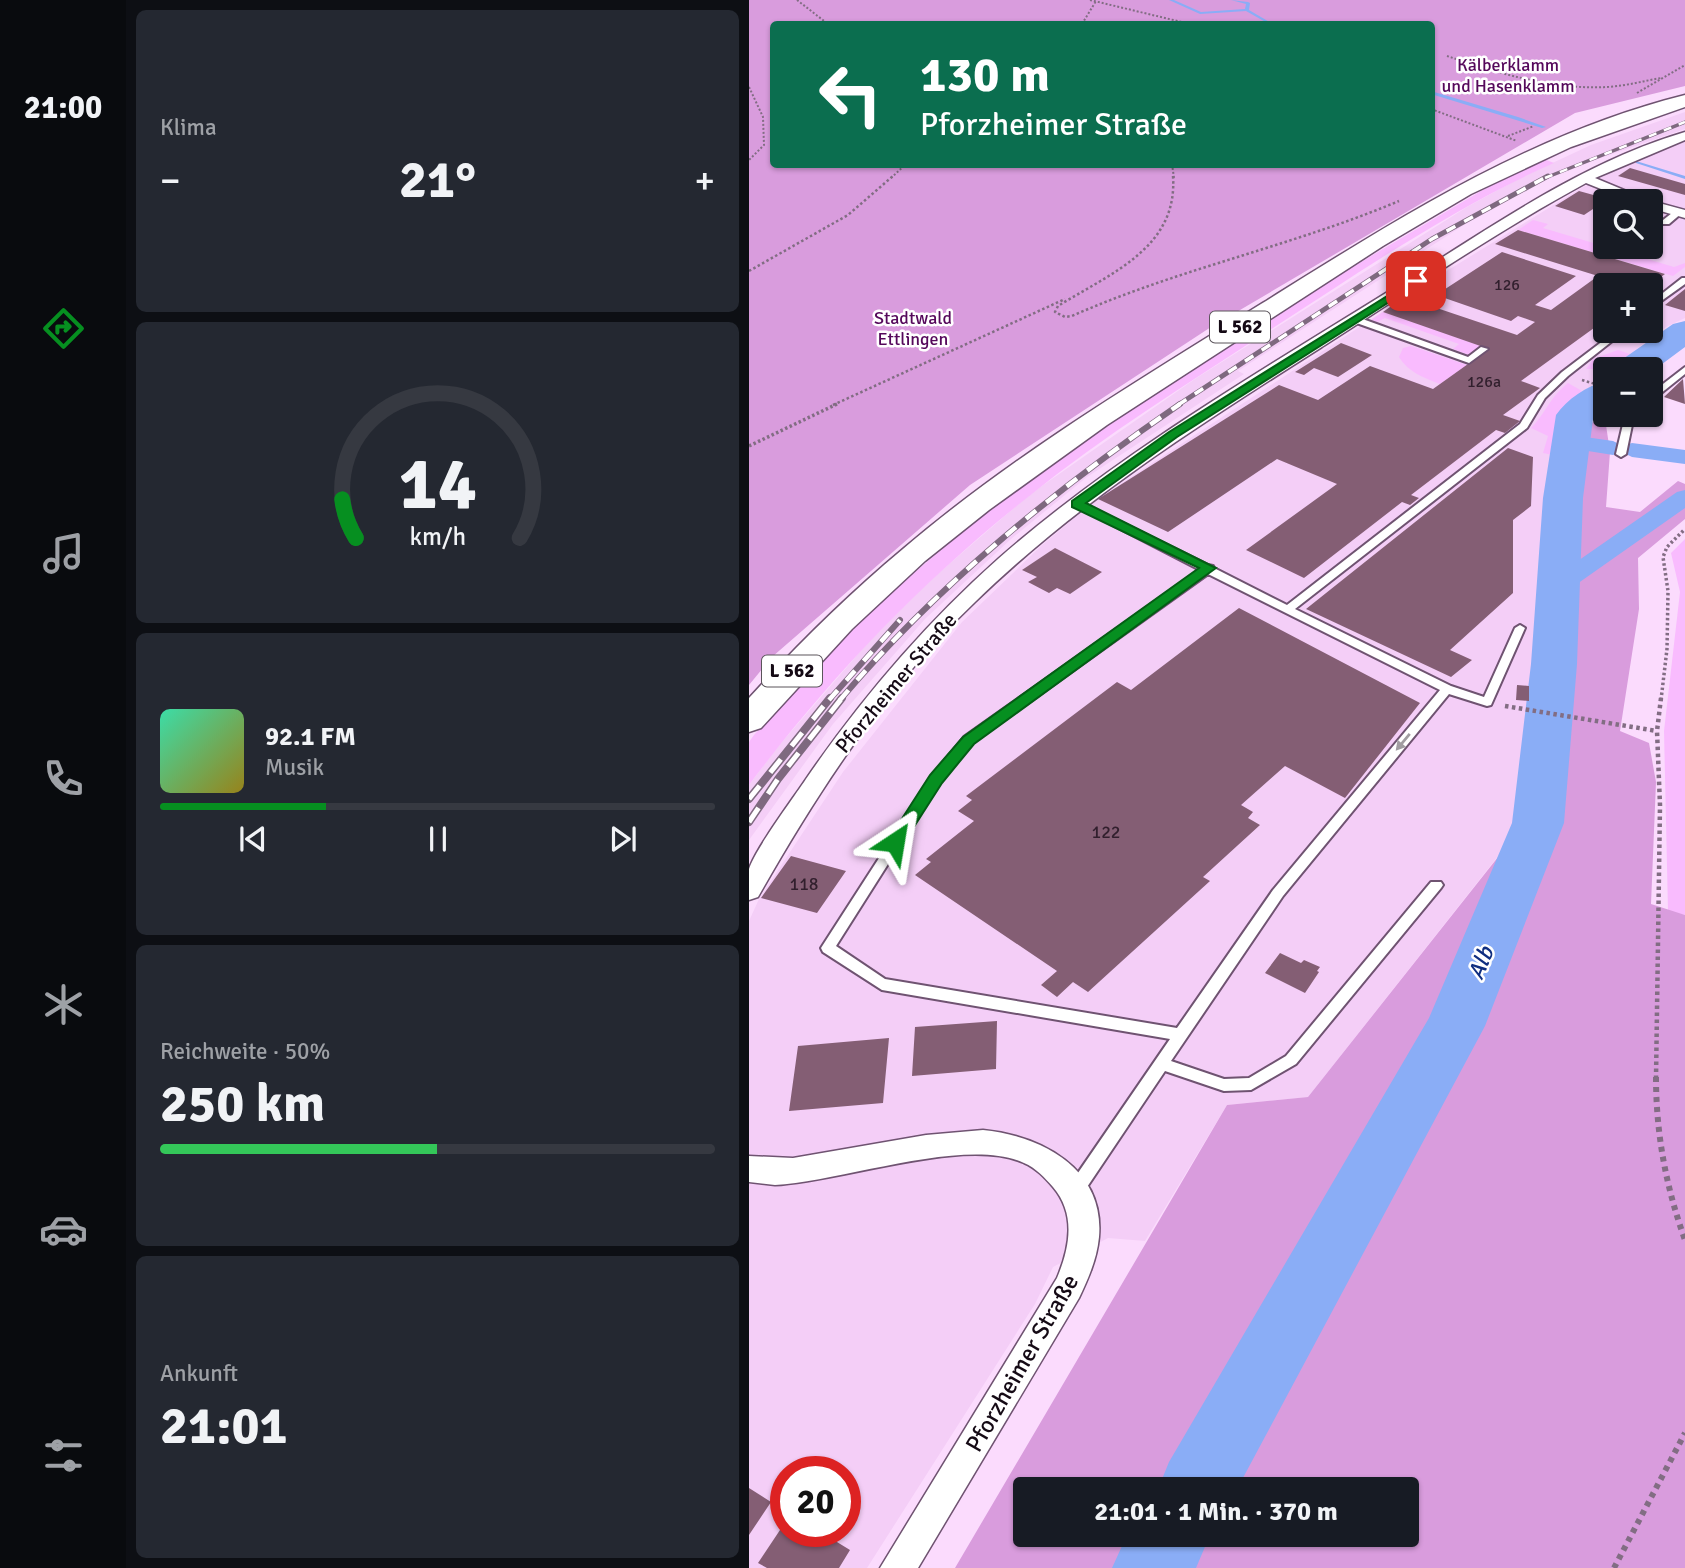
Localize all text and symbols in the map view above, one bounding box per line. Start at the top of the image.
text: 130 m [920,45,1050,105]
icon: left [805,49,896,140]
park label: Kälberklamm und Hasenklamm [1441,54,1575,97]
text: 21:00 [24,88,102,127]
text: Pforzheimer Straße [920,105,1187,144]
text: Klima [160,113,217,142]
text: 21° [399,148,476,212]
text: − [160,157,181,204]
text: + [694,157,715,204]
map controls [1593,189,1663,427]
button: search [1593,189,1663,259]
pin [1386,251,1446,311]
icon: arrive [1397,262,1435,300]
button: + [1593,273,1663,343]
house number: 126 [1494,275,1520,295]
icon: directions [39,304,88,353]
park label: Stadtwald Ettlingen [874,307,952,350]
road number: L 562 [1210,312,1270,342]
button: − [1593,357,1663,427]
house number: 126a [1467,372,1501,392]
text: 14 [398,441,477,530]
text: km/h [409,521,466,552]
icon: music [39,529,88,578]
street label: Pforzheimer Straße [830,608,962,758]
road number: L 562 [762,656,822,686]
text: 92.1 FM [265,721,356,753]
one-way arrow [1396,733,1411,750]
text: Musik [265,753,324,782]
icon: phone [39,754,88,803]
position arrow [858,805,932,879]
icon: previous [234,820,272,858]
icon: pause [419,820,457,858]
icon: next [604,820,642,858]
house number: 122 [1091,821,1121,843]
house number: 118 [789,873,819,895]
water label: Alb [1461,941,1501,984]
icon: climate [39,980,88,1029]
text: Reichweite · 50% [160,1037,330,1066]
text: 250 km [160,1072,325,1136]
icon: car [39,1205,88,1254]
street label: Pforzheimer Straße [959,1269,1085,1457]
text: Ankunft [160,1359,238,1388]
text: 21:01 [160,1394,288,1458]
icon: filters [39,1431,88,1480]
speed limit sign: 20 [770,1456,861,1547]
text: 21:01 · 1 Min. · 370 m [1094,1496,1338,1528]

